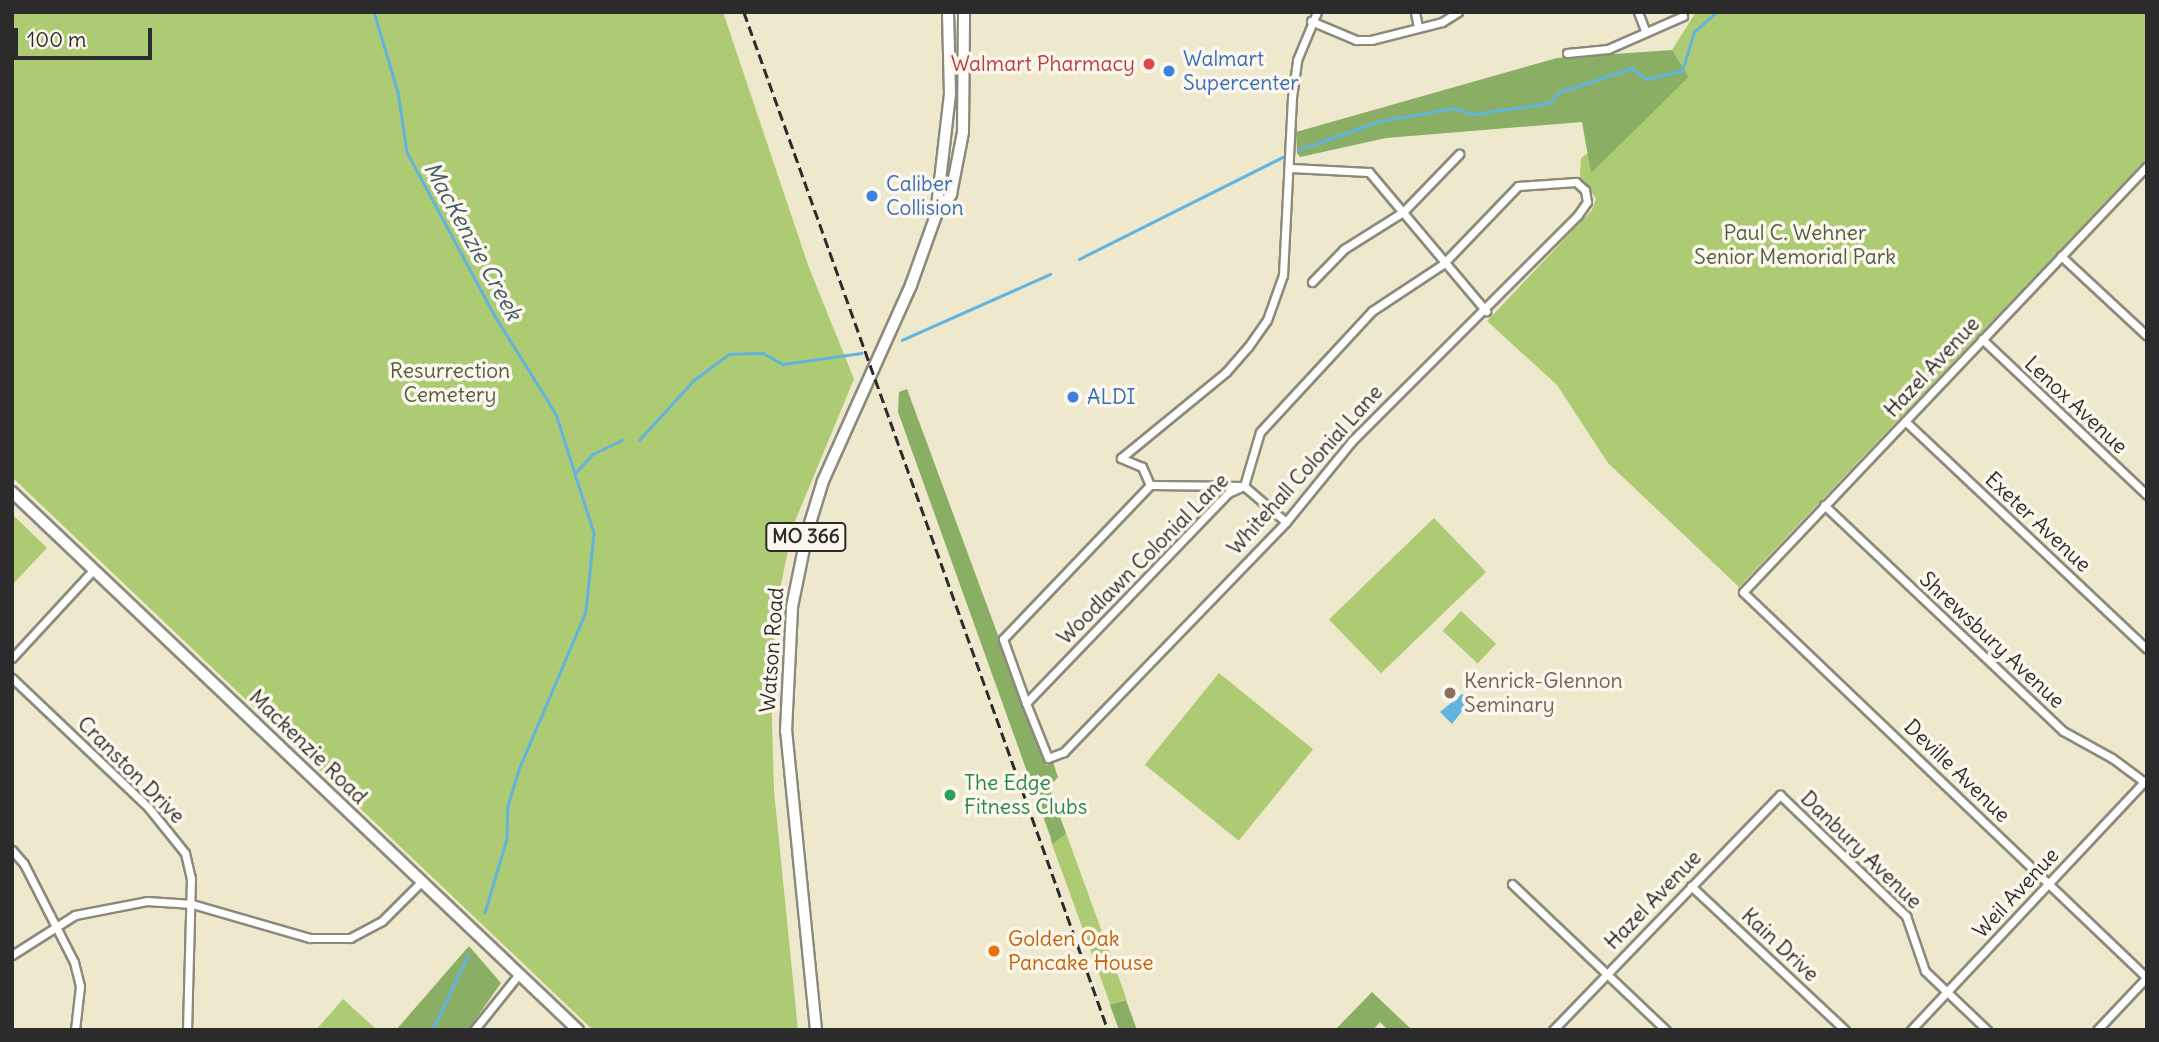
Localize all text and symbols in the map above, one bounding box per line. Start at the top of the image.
scale bar [18,14,156,58]
text: 100 m [27,26,86,53]
place label: Walmart Supercenter [1183,46,1299,96]
place label: Walmart Pharmacy [951,51,1135,77]
marker: Walmart Pharmacy [1141,56,1157,72]
marker: Walmart Supercenter [1161,63,1177,79]
water label: MacKenzie Creek [418,157,528,325]
place label: Caliber Collision [886,171,964,221]
marker: Caliber Collision [864,188,880,204]
park label: Paul C. Wehner Senior Memorial Park [1694,220,1896,270]
street label: Hazel Avenue [1879,312,1985,422]
street label: Lenox Avenue [2019,351,2133,459]
park label: Resurrection Cemetery [390,358,510,408]
street label: Whitehall Colonial Lane [1222,380,1388,560]
place label: ALDI [1087,384,1136,410]
marker: ALDI [1065,389,1081,405]
street label: Exeter Avenue [1980,467,2096,577]
street label: Woodlawn Colonial Lane [1052,468,1234,650]
road number: MO 366 [764,522,848,552]
street label: Shrewsbury Avenue [1914,566,2070,714]
street label: Watson Road [755,587,789,713]
place label: Kenrick-Glennon Seminary [1464,668,1623,718]
street label: Mackenzie Road [244,685,372,809]
marker: Kenrick-Glennon Seminary [1442,685,1458,701]
street label: Cranston Drive [72,711,190,829]
street label: Deville Avenue [1899,714,2015,828]
place label: The Edge Fitness Clubs [964,770,1087,820]
street label: Danbury Avenue [1795,786,1927,914]
marker: The Edge Fitness Clubs [942,787,958,803]
street label: Weil Avenue [1968,843,2064,943]
street label: Hazel Avenue [1599,845,1707,955]
street label: Kain Drive [1736,903,1824,987]
place label: Golden Oak Pancake House [1008,926,1154,976]
marker: Golden Oak Pancake House [986,943,1002,959]

